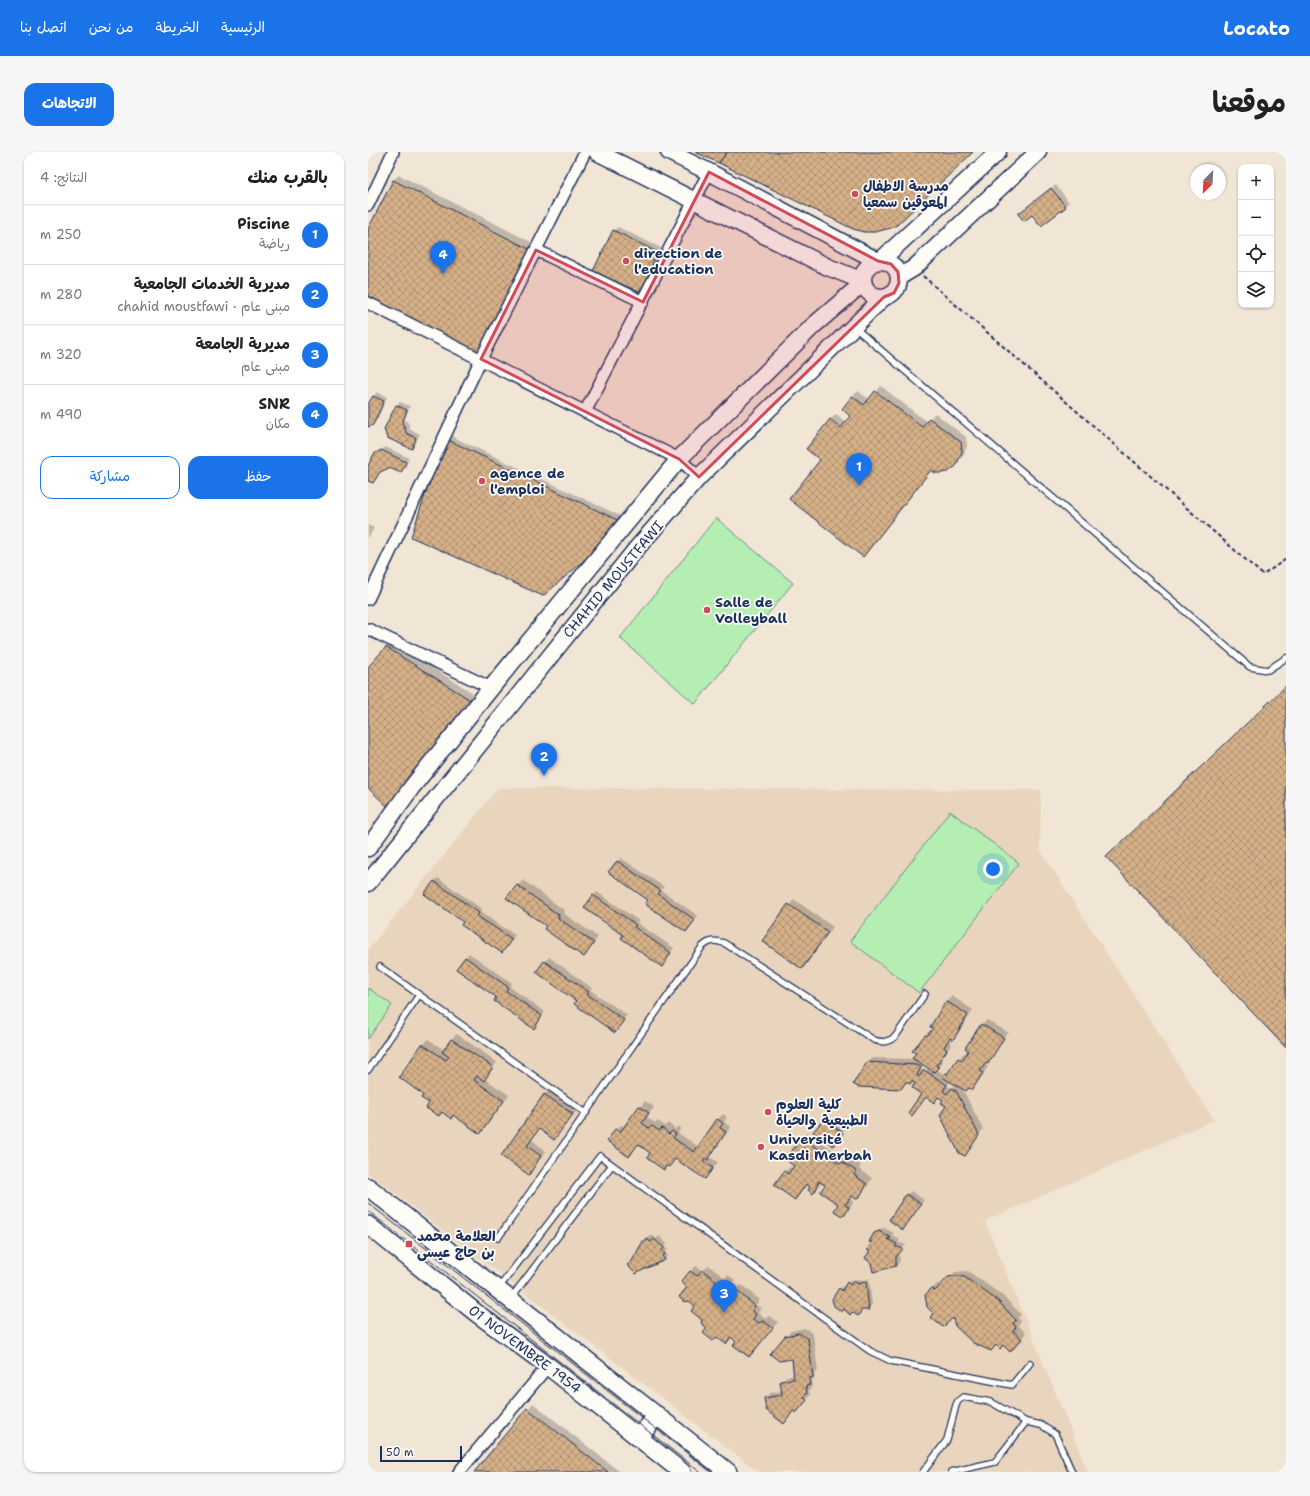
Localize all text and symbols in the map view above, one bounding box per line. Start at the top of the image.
text: Locato [1223,16,1290,41]
text: اتصل بنا [20,18,67,36]
text: من نحن [89,18,133,36]
text: الخريطة [155,18,199,36]
text: الرئيسية [221,18,265,36]
button: الاتجاهات [24,83,114,126]
text: موقعنا [1212,83,1286,121]
north arrow [1190,164,1226,200]
map controls [1238,164,1274,308]
button: + [1238,164,1274,200]
text: بالقرب منك [248,166,328,188]
text: النتائج: 4 [40,169,87,186]
place label: مدرسة الاطفال المعوقين سمعيا [863,177,949,212]
marker: مدرسة الاطفال المعوقين سمعيا [850,189,860,199]
button: − [1238,200,1274,236]
text: Piscine [237,214,290,234]
text: 250 m [40,226,81,243]
text: 1 [312,226,318,243]
text: رياضة [259,235,290,252]
button: locate [1238,236,1274,272]
pin: 4 [430,241,456,274]
place label: direction de l'education [634,244,722,278]
marker: direction de l'education [621,256,631,266]
button: layers [1238,272,1274,308]
text: مديرية الخدمات الجامعية [134,274,290,294]
text: 280 m [40,286,82,303]
text: 2 [310,286,320,303]
text: مبنى عام · chahid moustfawi [117,298,290,315]
text: مديرية الجامعة [195,334,290,354]
text: 320 m [40,346,82,363]
text: 3 [310,346,320,363]
text: مبنى عام [241,358,290,375]
text: SNR [259,394,290,414]
text: 490 m [40,406,82,423]
text: 4 [310,406,320,423]
text: مكان [266,415,290,432]
pin: 1 [846,453,872,486]
button: مشاركة [40,456,180,499]
button: حفظ [188,456,328,499]
place label: agence de l'emploi [490,464,565,498]
marker: agence de l'emploi [477,476,487,486]
street label: CHAHID MOUSTFAWI [559,517,667,641]
place label: Salle de Volleyball [715,593,787,627]
marker: Salle de Volleyball [702,605,712,615]
pin: 2 [531,743,557,776]
your location [983,859,1003,879]
place label: كلية العلوم الطبيعية والحياة [776,1095,868,1130]
marker: كلية العلوم الطبيعية والحياة [763,1107,773,1117]
place label: Université Kasdi Merbah [769,1130,872,1164]
marker: Université Kasdi Merbah [756,1142,766,1152]
place label: العلامة محمد بن حاج عيسى [417,1227,496,1261]
marker: العلامة محمد بن حاج عيسى [404,1239,414,1249]
pin: 3 [711,1280,737,1313]
street label: 01 NOVEMBRE 1954 [465,1301,585,1397]
scale bar [380,1444,462,1463]
text: 50 m [386,1445,414,1460]

